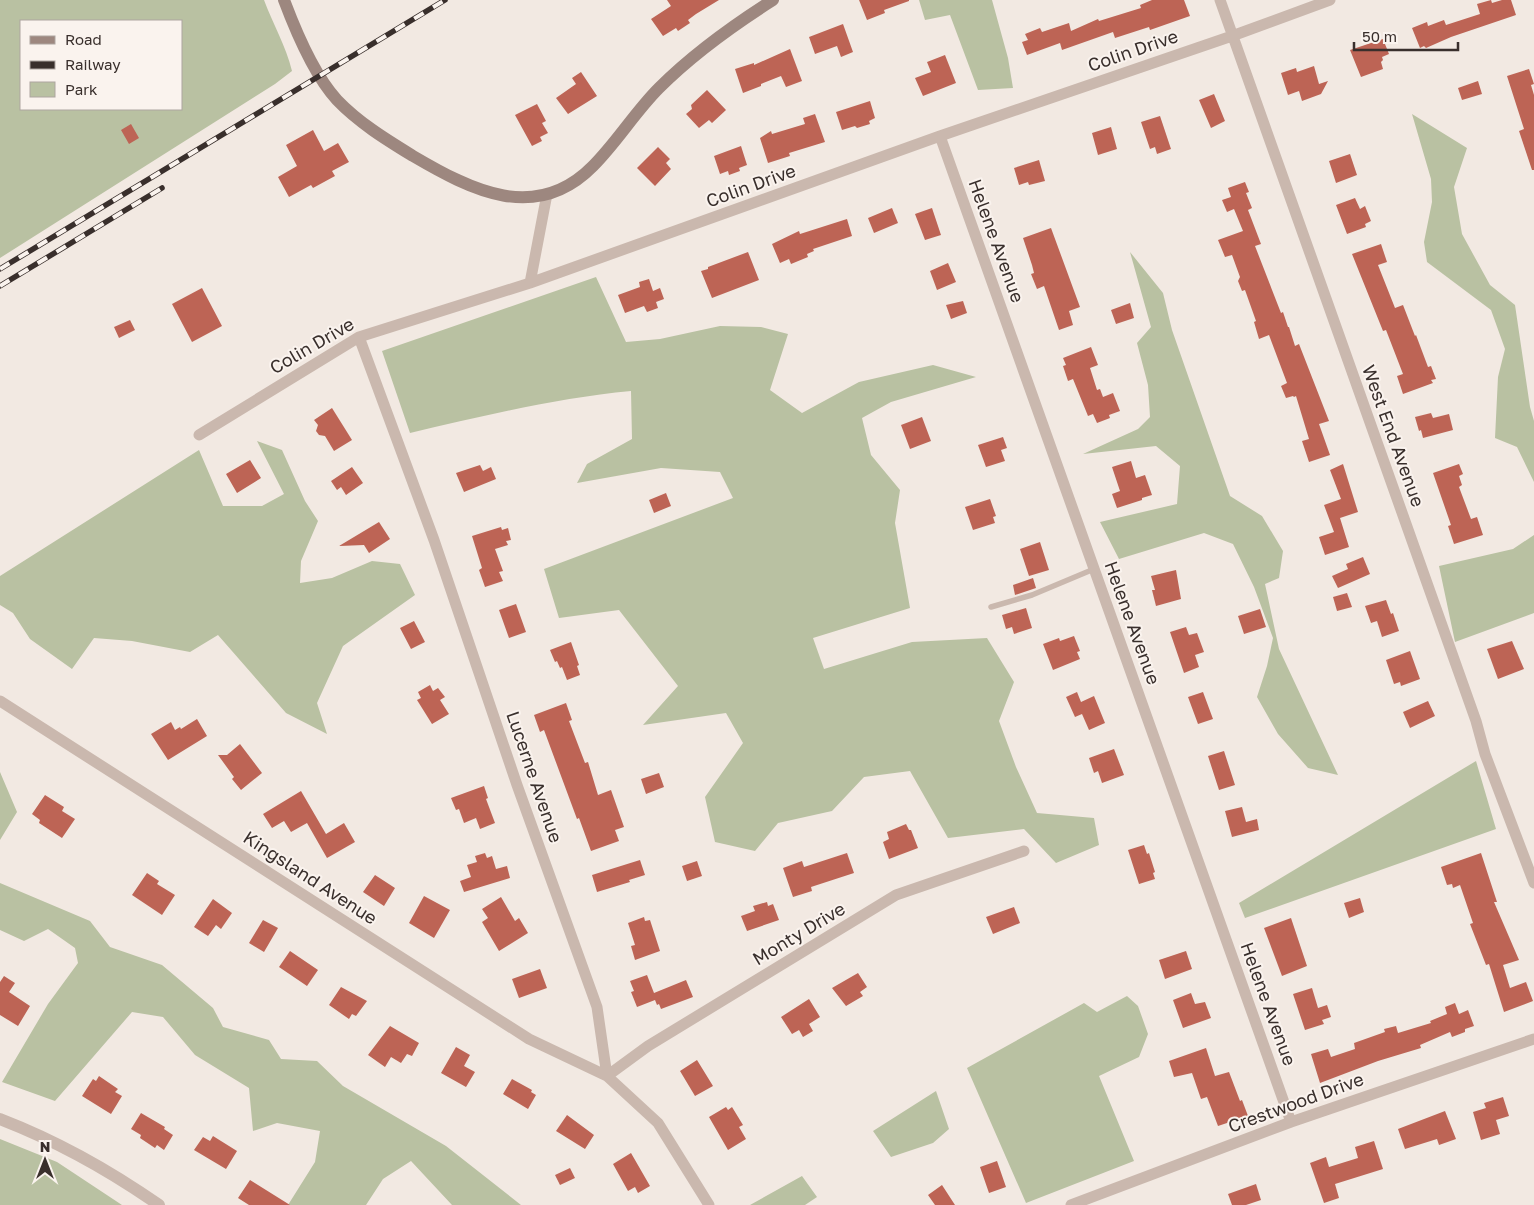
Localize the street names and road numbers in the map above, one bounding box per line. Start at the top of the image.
street label: Colin Drive [1085,24,1181,76]
street label: Colin Drive [703,159,798,211]
street label: Helene Avenue [964,176,1029,305]
street label: Colin Drive [265,312,358,378]
street label: West End Avenue [1358,362,1430,510]
street label: Helene Avenue [1100,558,1165,687]
street label: Lucerne Avenue [502,708,568,845]
street label: Kingsland Avenue [240,826,382,929]
street label: Monty Drive [748,897,849,969]
street label: Helene Avenue [1236,939,1301,1068]
street label: Crestwood Drive [1225,1067,1366,1137]

